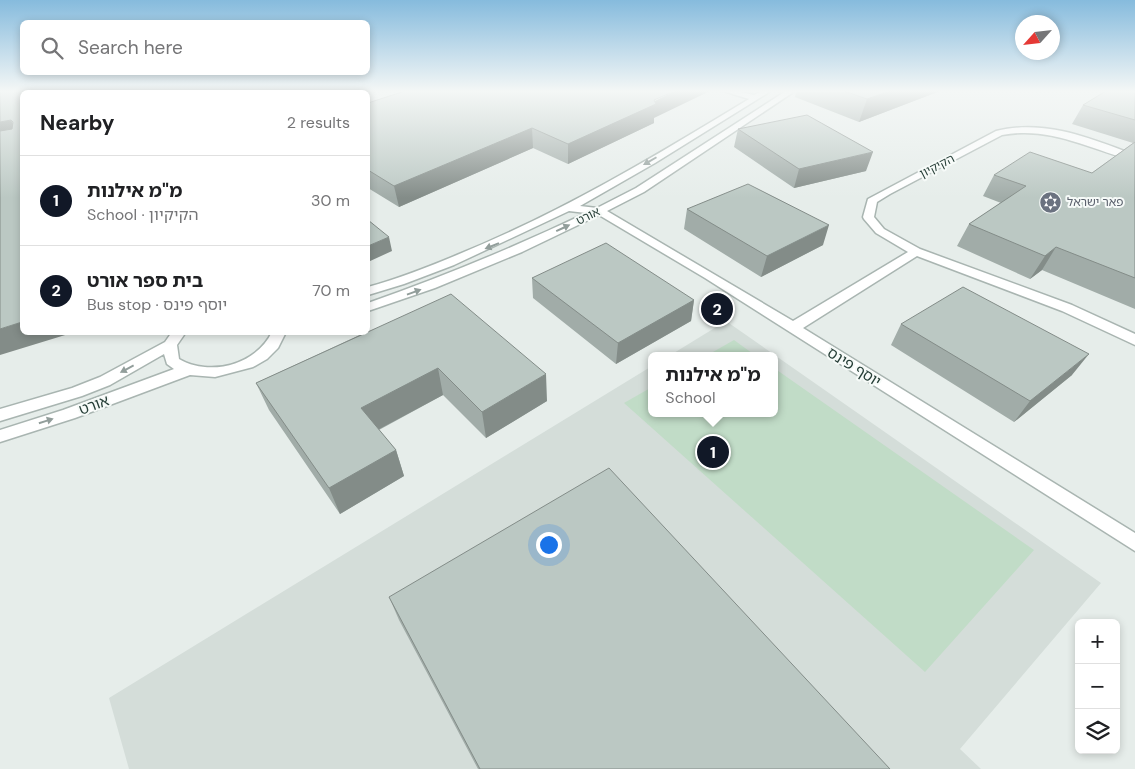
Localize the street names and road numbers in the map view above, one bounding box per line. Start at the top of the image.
street label: הקיקיון [917,150,957,182]
street label: אורט [573,203,603,229]
street label: יוסף פינס [823,343,885,391]
street label: אורט [76,390,112,420]

